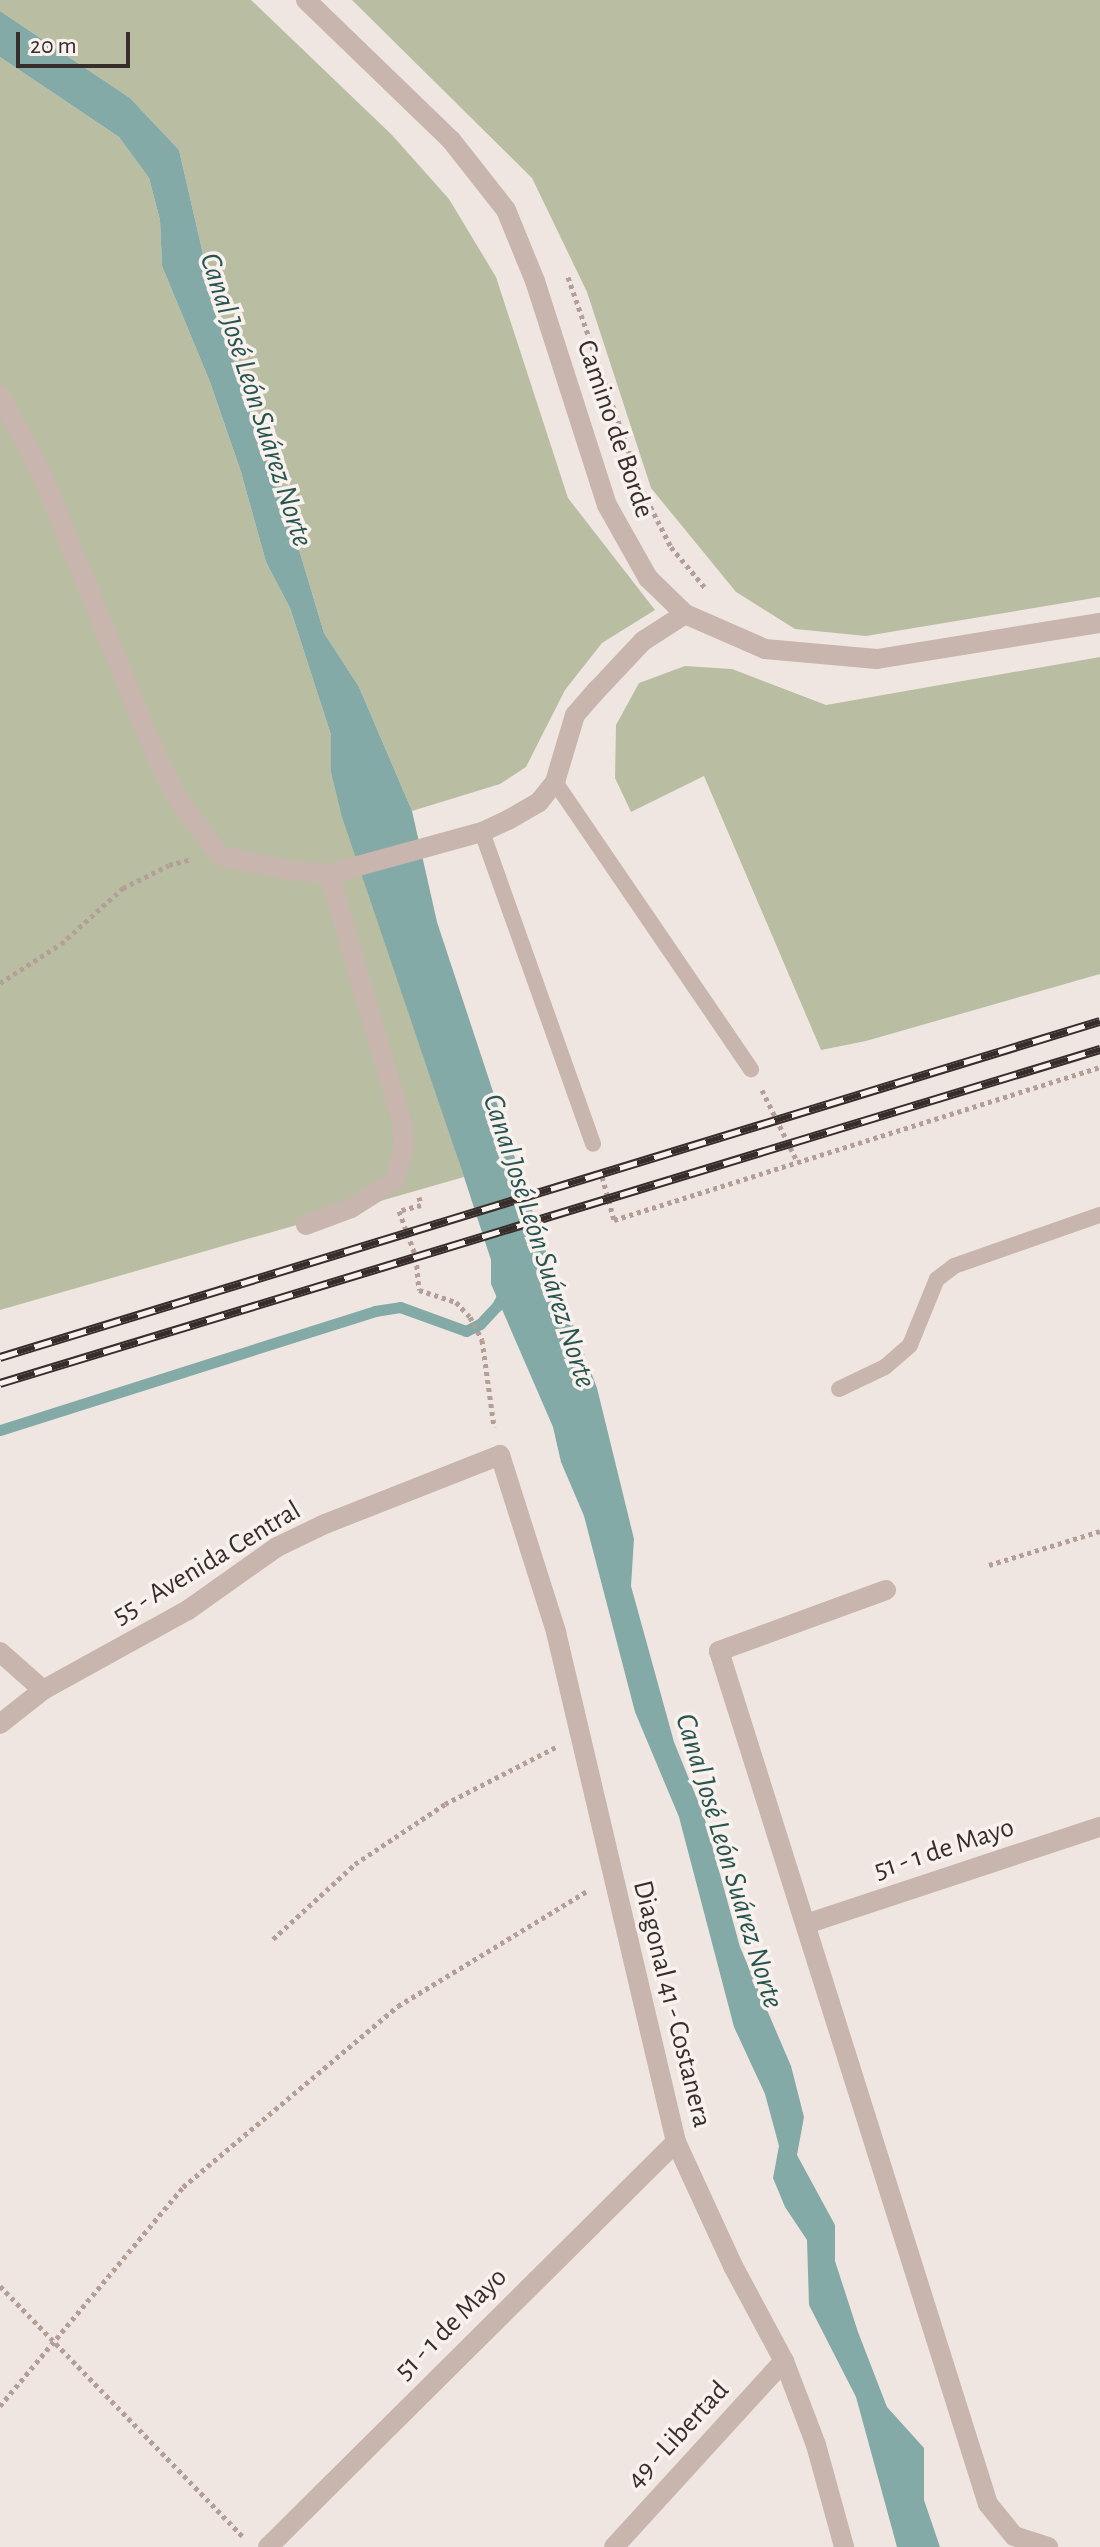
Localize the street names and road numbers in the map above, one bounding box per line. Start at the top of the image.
street label: Camino de Borde [569,336,661,522]
street label: 55 - Avenida Central [107,1494,307,1632]
street label: 51 - 1 de Mayo [870,1811,1018,1887]
street label: Diagonal 41 - Costanera [625,1877,719,2131]
street label: 51 - 1 de Mayo [388,2261,514,2387]
street label: 49 - Libertad [619,2374,737,2496]

